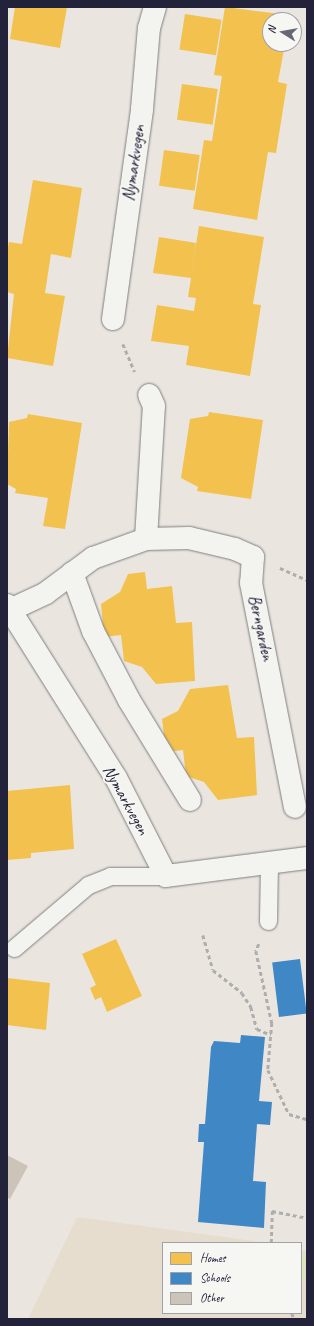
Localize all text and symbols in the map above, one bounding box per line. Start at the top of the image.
north arrow [262,12,302,52]
text: N [264,25,279,35]
street label: Nymarkvegen [119,124,149,202]
street label: Berngarden [244,593,278,663]
street label: Nymarkvegen [98,762,154,838]
legend [162,1242,302,1314]
text: Homes [200,1250,226,1266]
text: Schools [200,1270,230,1286]
text: Other [200,1290,224,1306]

